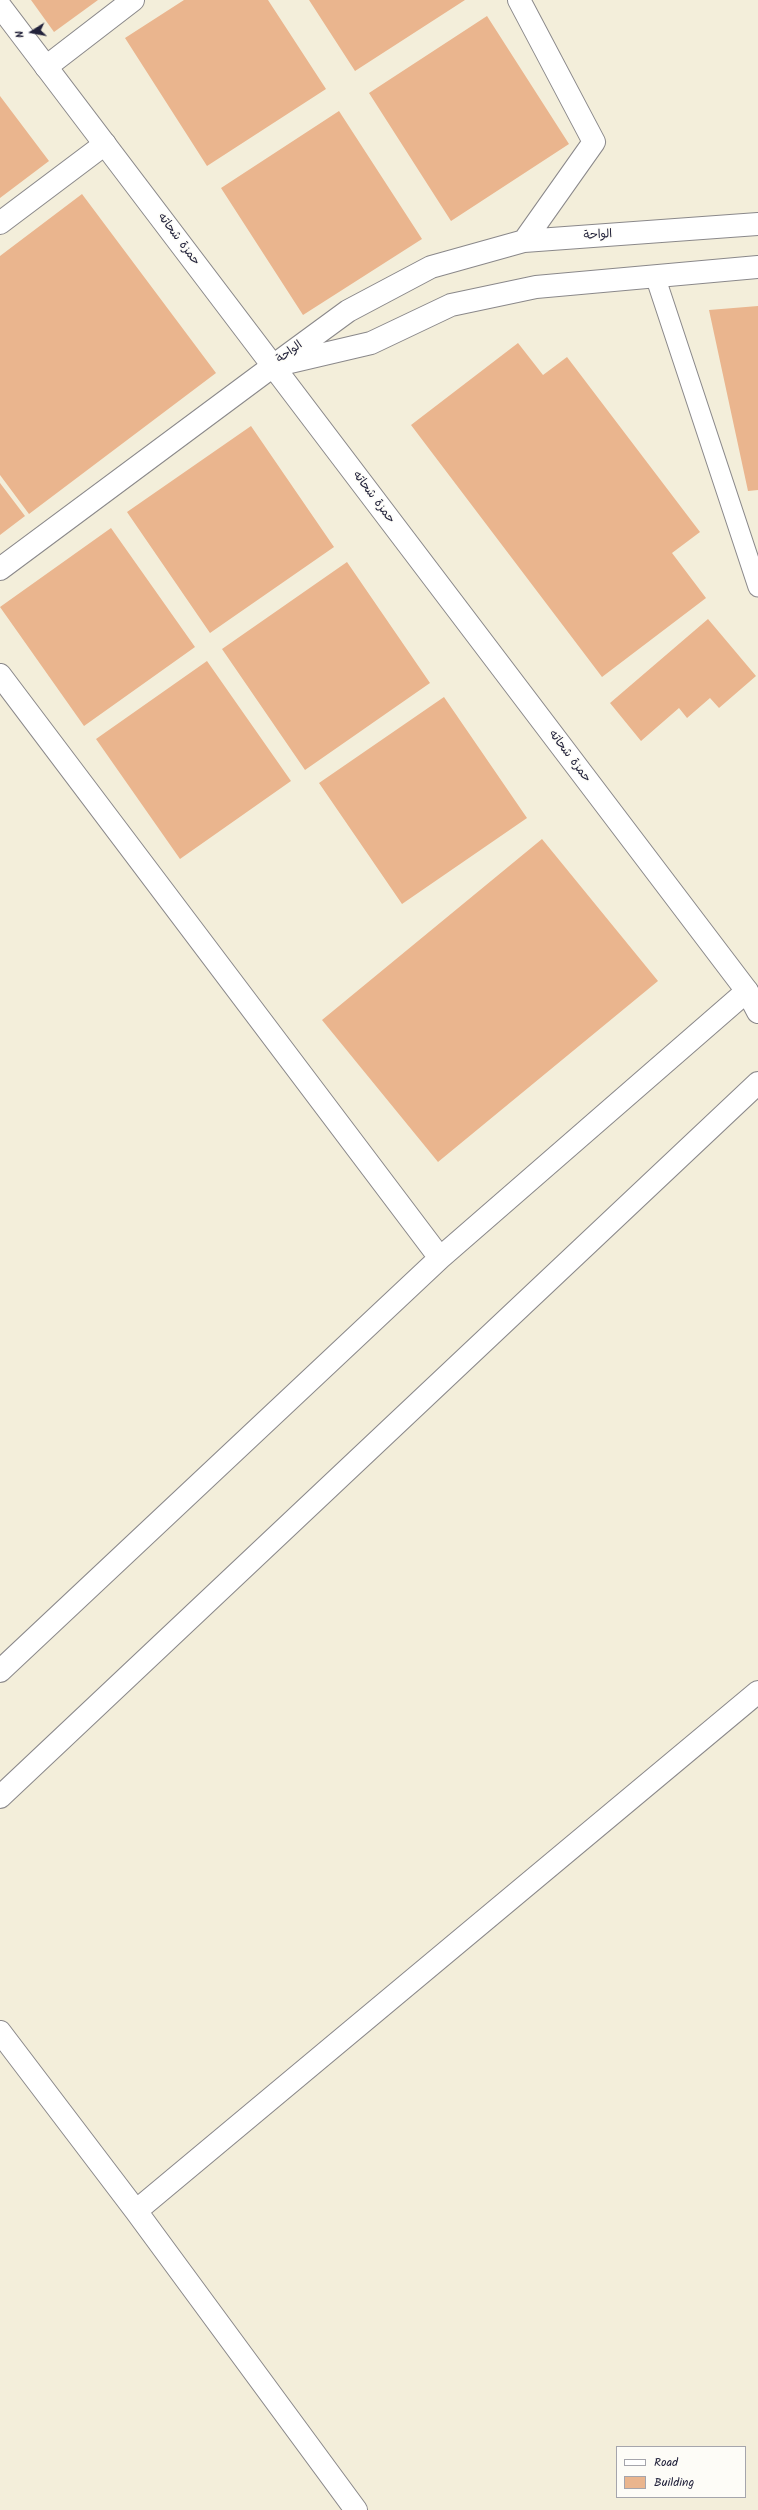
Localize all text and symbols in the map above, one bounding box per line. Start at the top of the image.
north arrow [12,12,52,52]
text: N [11,29,30,39]
street label: حمزة شحاته [154,211,202,269]
street label: الواحة [583,228,613,244]
street label: الواحة [274,339,306,367]
street label: حمزة شحاته [349,469,397,527]
street label: حمزة شحاته [545,728,593,786]
legend [616,2446,746,2498]
text: Road [654,2453,678,2472]
text: Building [654,2473,694,2492]

